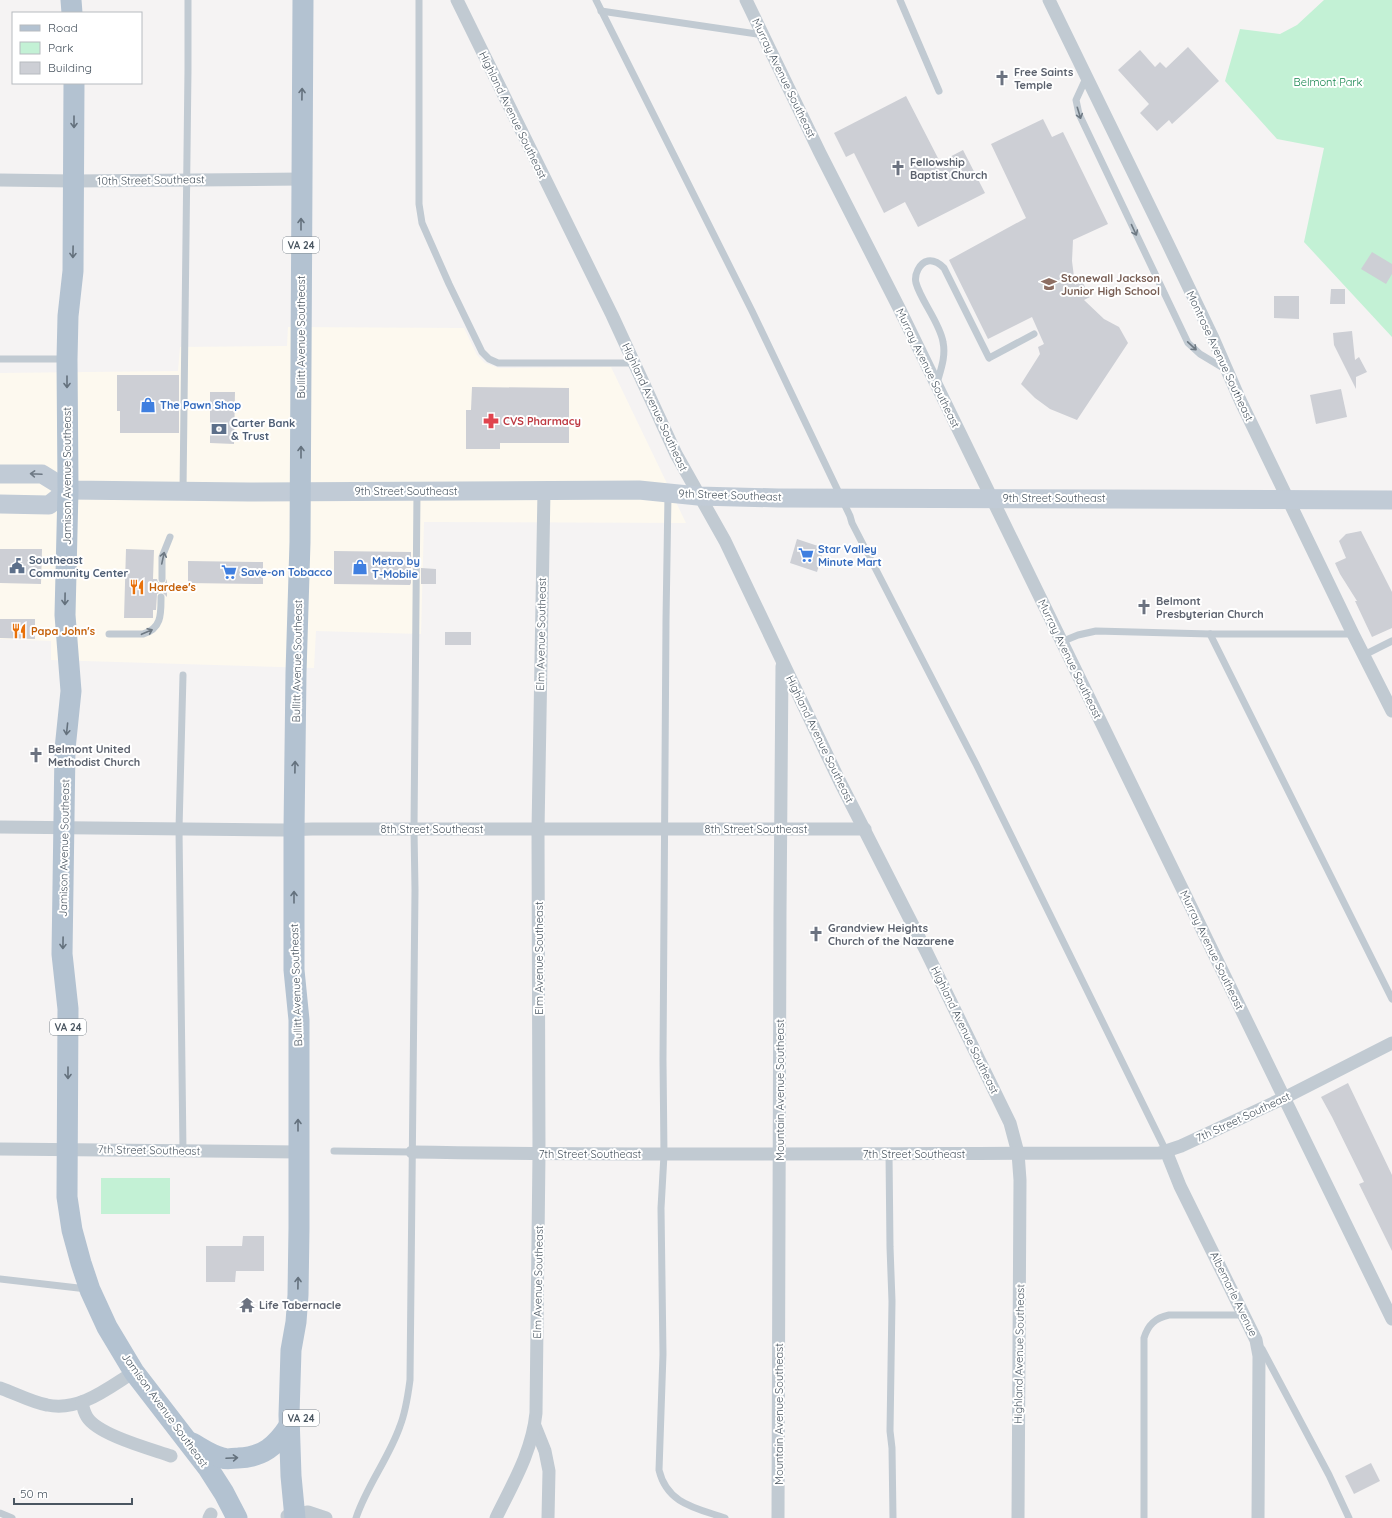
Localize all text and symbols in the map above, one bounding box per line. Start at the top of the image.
legend [12,12,142,84]
street label: Murray Avenue Southeast [749,16,819,140]
text: Road [48,20,78,35]
text: Park [48,40,73,55]
street label: Highland Avenue Southeast [476,49,550,181]
text: Building [48,60,92,75]
place label: Free Saints Temple [1014,65,1073,92]
church icon: Free Saints Temple [993,69,1011,87]
park label: Belmont Park [1294,75,1363,89]
one-way arrow [298,88,306,101]
one-way arrow [1076,106,1083,119]
one-way arrow [70,115,78,128]
place label: Fellowship Baptist Church [910,155,988,182]
church icon: Fellowship Baptist Church [889,159,907,177]
street label: 10th Street Southeast [97,172,205,188]
one-way arrow [297,218,305,231]
one-way arrow [1131,224,1138,236]
road number: VA 24 [283,237,319,253]
one-way arrow [69,245,77,258]
place label: Stonewall Jackson Junior High School [1061,271,1160,298]
street label: Bullitt Avenue Southeast [294,275,308,398]
school or university icon: Stonewall Jackson Junior High School [1040,275,1058,293]
street label: Montrose Avenue Southeast [1184,289,1257,424]
street label: Murray Avenue Southeast [893,306,963,430]
street label: Highland Avenue Southeast [619,341,691,474]
one-way arrow [1187,342,1197,351]
one-way arrow [63,375,71,388]
shop icon: The Pawn Shop [139,396,157,414]
place label: The Pawn Shop [160,398,241,412]
street label: Jamison Avenue Southeast [60,407,74,545]
pharmacy icon: CVS Pharmacy [482,412,500,430]
place label: CVS Pharmacy [503,414,581,428]
place label: Carter Bank & Trust [231,416,295,443]
bank icon: Carter Bank & Trust [210,420,228,438]
one-way arrow [297,446,304,459]
one-way arrow [30,471,43,478]
street label: 9th Street Southeast [354,484,458,498]
street label: 9th Street Southeast [678,486,782,504]
street label: 9th Street Southeast [1002,491,1106,505]
place label: Star Valley Minute Mart [818,542,882,569]
supermarket icon: Star Valley Minute Mart [797,546,815,564]
one-way arrow [160,551,168,564]
place label: Southeast Community Center [29,553,129,580]
place label: Metro by T-Mobile [372,554,420,581]
public building icon: Southeast Community Center [8,557,26,575]
shop icon: Metro by T-Mobile [351,558,369,576]
supermarket icon: Save-on Tobacco [220,563,238,581]
place label: Save-on Tobacco [241,565,333,579]
street label: Elm Avenue Southeast [533,577,549,691]
restaurant icon: Hardee's [128,578,146,596]
place label: Hardee's [149,580,196,594]
one-way arrow [62,592,69,605]
place label: Belmont Presbyterian Church [1156,594,1264,621]
street label: Murray Avenue Southeast [1035,597,1105,721]
church icon: Belmont Presbyterian Church [1135,598,1153,616]
street label: Bullitt Avenue Southeast [289,599,305,723]
restaurant icon: Papa John's [10,622,28,640]
place label: Papa John's [31,624,95,638]
one-way arrow [141,627,153,635]
street label: Highland Avenue Southeast [783,673,857,805]
one-way arrow [63,722,71,735]
place label: Belmont United Methodist Church [48,742,140,769]
church icon: Belmont United Methodist Church [27,746,45,764]
one-way arrow [291,761,299,774]
street label: Jamison Avenue Southeast [56,779,72,917]
street label: 8th Street Southeast [381,822,484,836]
street label: 8th Street Southeast [705,822,808,836]
street label: Murray Avenue Southeast [1177,888,1247,1012]
one-way arrow [290,891,298,904]
street label: Elm Avenue Southeast [532,901,546,1015]
place label: Grandview Heights Church of the Nazarene [828,921,955,948]
street label: Bullitt Avenue Southeast [287,923,305,1047]
church icon: Grandview Heights Church of the Nazarene [807,925,825,943]
one-way arrow [59,936,66,949]
street label: Highland Avenue Southeast [928,964,1002,1096]
road number: VA 24 [50,1019,86,1035]
street label: Mountain Avenue Southeast [773,1019,787,1161]
one-way arrow [64,1066,72,1079]
street label: 7th Street Southeast [1194,1089,1293,1145]
one-way arrow [294,1119,302,1132]
street label: 7th Street Southeast [98,1142,201,1158]
street label: 7th Street Southeast [539,1147,642,1161]
street label: 7th Street Southeast [863,1147,966,1161]
street label: Elm Avenue Southeast [530,1225,546,1339]
street label: Albemarle Avenue [1207,1249,1261,1339]
one-way arrow [294,1277,302,1290]
street label: Highland Avenue Southeast [1011,1284,1027,1424]
temple icon: Life Tabernacle [238,1296,256,1314]
place label: Life Tabernacle [259,1298,342,1312]
street label: Mountain Avenue Southeast [772,1343,786,1485]
street label: Jamison Avenue Southeast [119,1350,211,1470]
road number: VA 24 [283,1410,319,1426]
one-way arrow [225,1455,238,1462]
scale bar [14,1480,132,1506]
text: 50 m [20,1486,48,1501]

